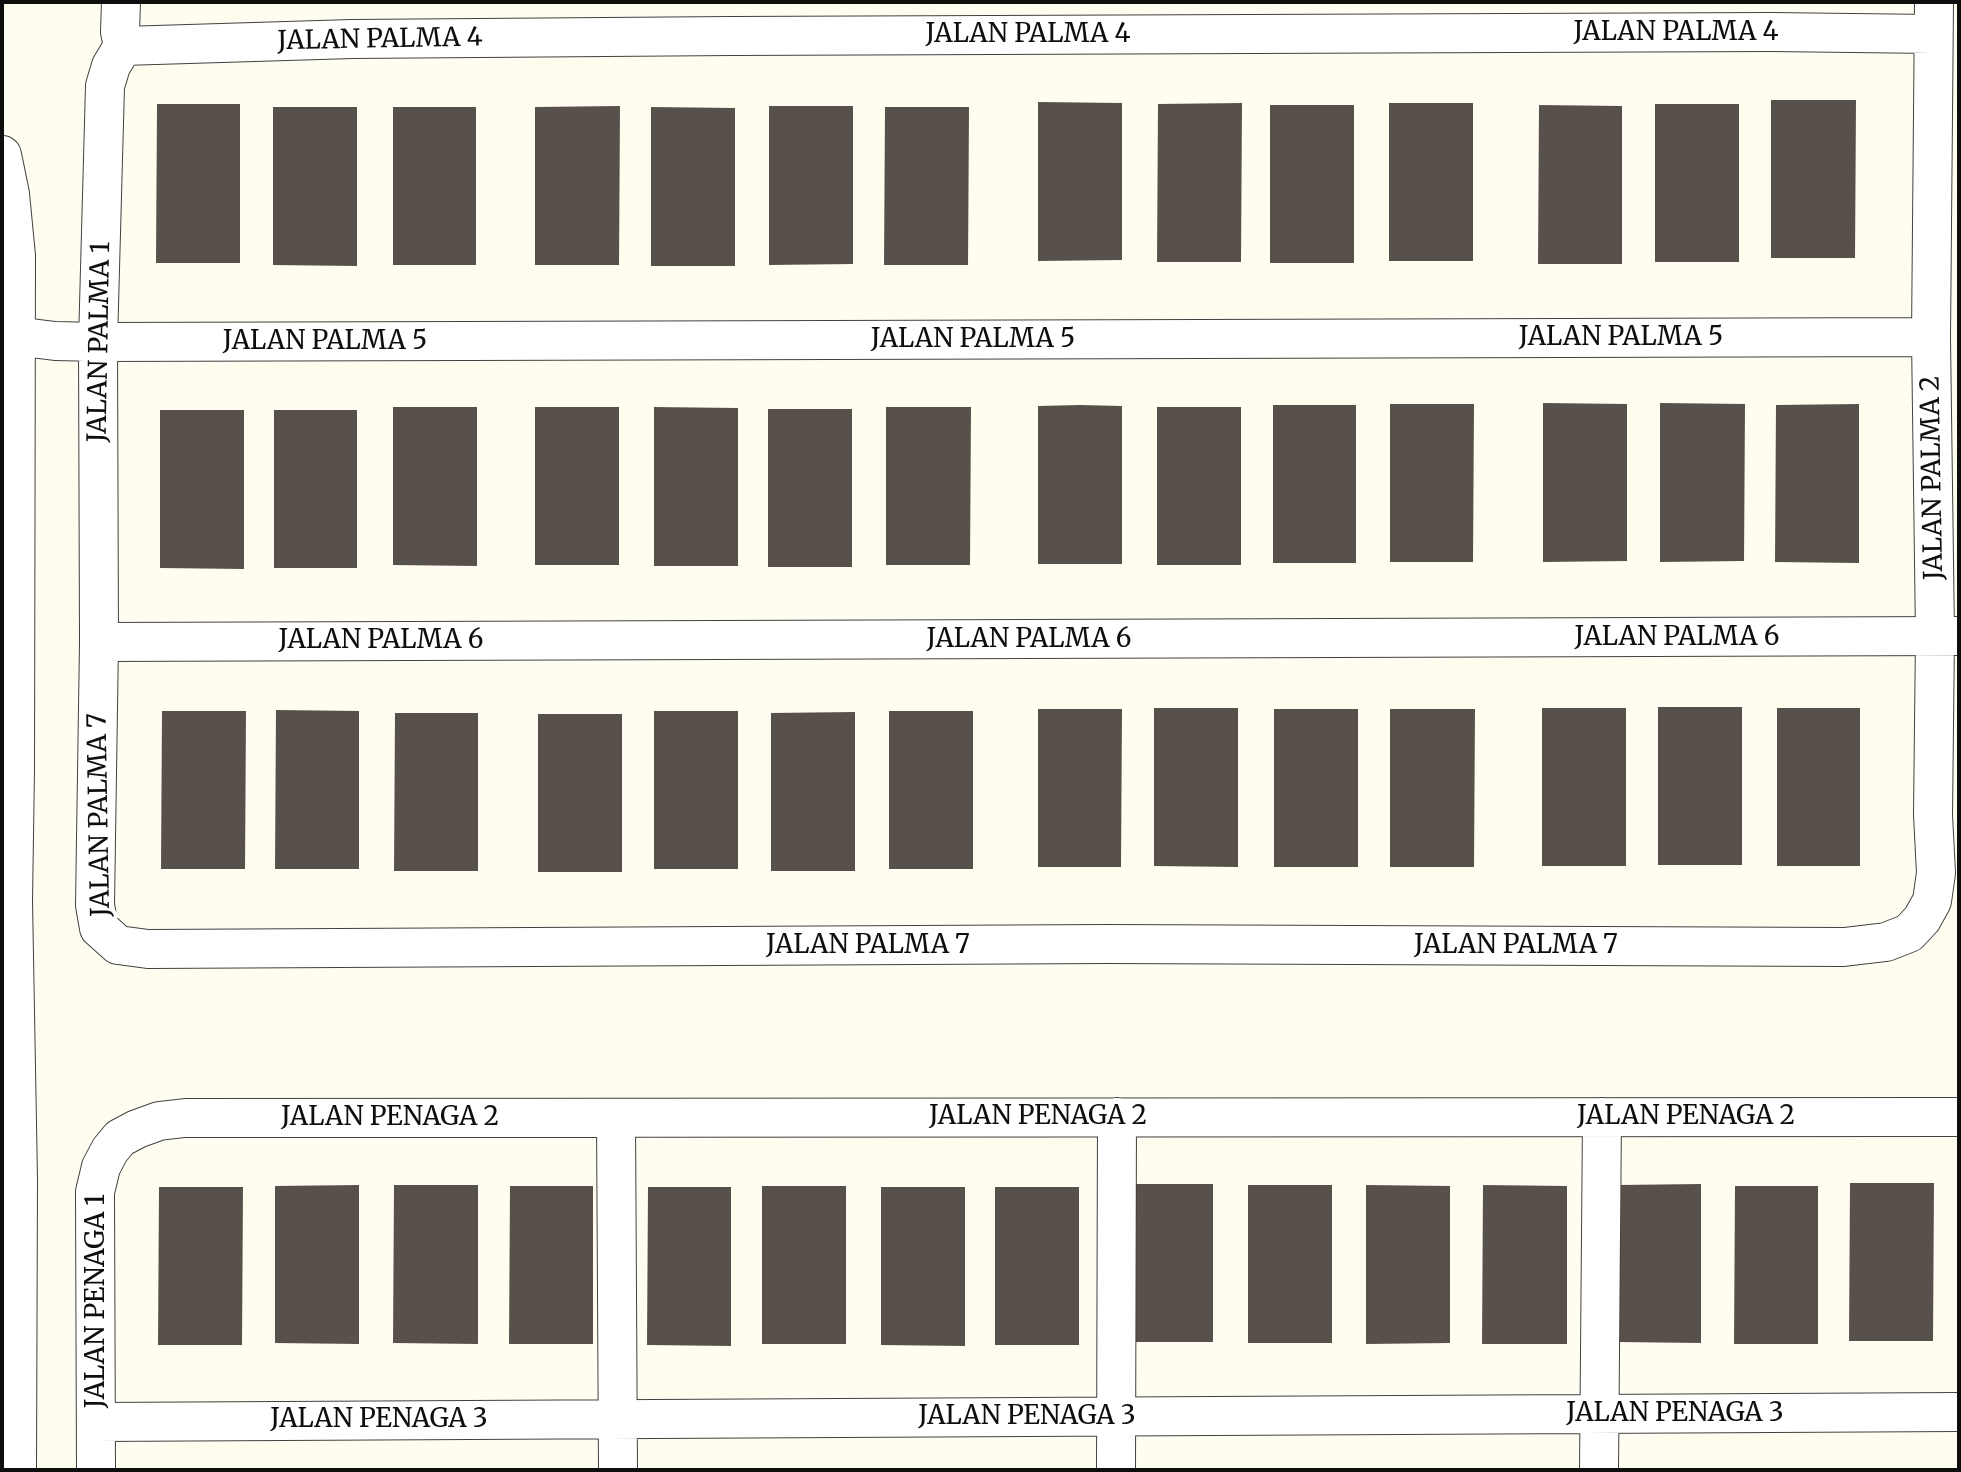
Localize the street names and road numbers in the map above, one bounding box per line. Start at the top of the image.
street label: JALAN PALMA 4 [1573,17,1779,49]
street label: JALAN PALMA 4 [925,19,1131,51]
street label: JALAN PALMA 4 [277,23,483,57]
street label: JALAN PALMA 1 [83,241,117,443]
street label: JALAN PALMA 5 [1519,322,1723,354]
street label: JALAN PALMA 5 [871,324,1075,356]
street label: JALAN PALMA 5 [223,326,427,358]
street label: JALAN PALMA 2 [1916,375,1950,581]
street label: JALAN PALMA 6 [1575,622,1779,654]
street label: JALAN PALMA 6 [927,624,1131,656]
street label: JALAN PALMA 6 [279,625,483,657]
street label: JALAN PALMA 7 [83,713,117,917]
street label: JALAN PALMA 7 [766,930,970,962]
street label: JALAN PALMA 7 [1414,930,1618,962]
street label: JALAN PENAGA 2 [929,1101,1147,1133]
street label: JALAN PENAGA 2 [1577,1101,1795,1133]
street label: JALAN PENAGA 2 [281,1102,499,1134]
street label: JALAN PENAGA 1 [81,1194,113,1408]
street label: JALAN PENAGA 3 [1566,1398,1784,1430]
street label: JALAN PENAGA 3 [918,1401,1136,1433]
street label: JALAN PENAGA 3 [270,1404,488,1436]

